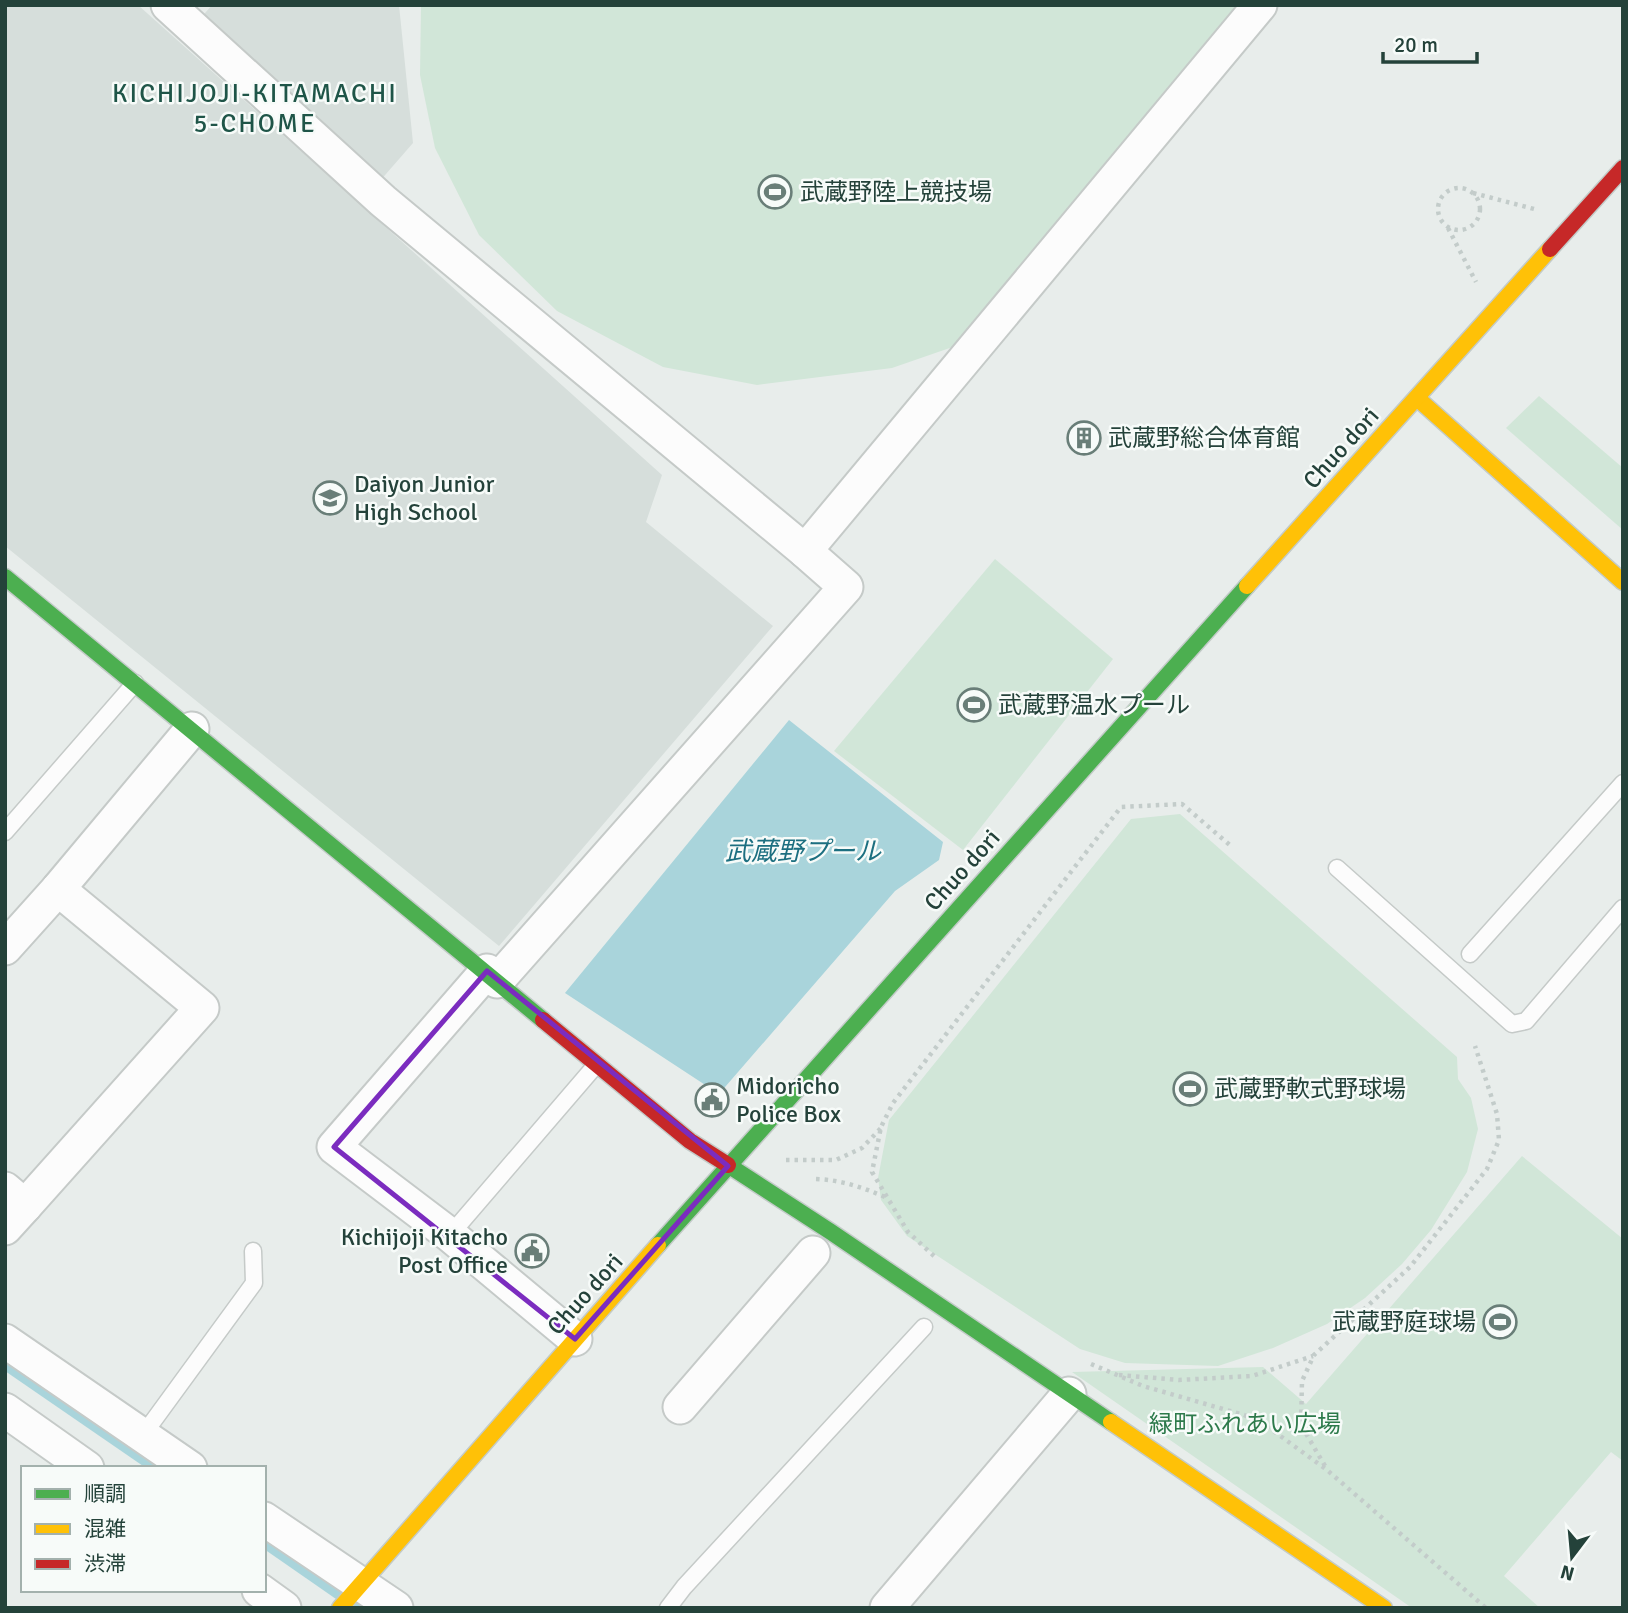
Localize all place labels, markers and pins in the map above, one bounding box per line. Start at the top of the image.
sports icon: 武蔵野陸上競技場 [756,173,794,211]
place label: 武蔵野陸上競技場 [800,177,992,207]
building icon: 武蔵野総合体育館 [1065,419,1103,457]
place label: 武蔵野総合体育館 [1108,423,1300,453]
place label: Daiyon Junior High School [354,469,495,527]
school or university icon: Daiyon Junior High School [311,479,349,517]
sports icon: 武蔵野温水プール [955,686,993,724]
place label: 武蔵野温水プール [998,690,1190,720]
sports icon: 武蔵野軟式野球場 [1171,1070,1209,1108]
place label: Midoricho Police Box [736,1071,841,1129]
place label: 武蔵野軟式野球場 [1214,1074,1406,1104]
public building icon: Midoricho Police Box [693,1081,731,1119]
place label: Kichijoji Kitacho Post Office [341,1222,508,1280]
public building icon: Kichijoji Kitacho Post Office [513,1232,551,1270]
sports icon: 武蔵野庭球場 [1481,1303,1519,1341]
place label: 武蔵野庭球場 [1332,1307,1476,1337]

